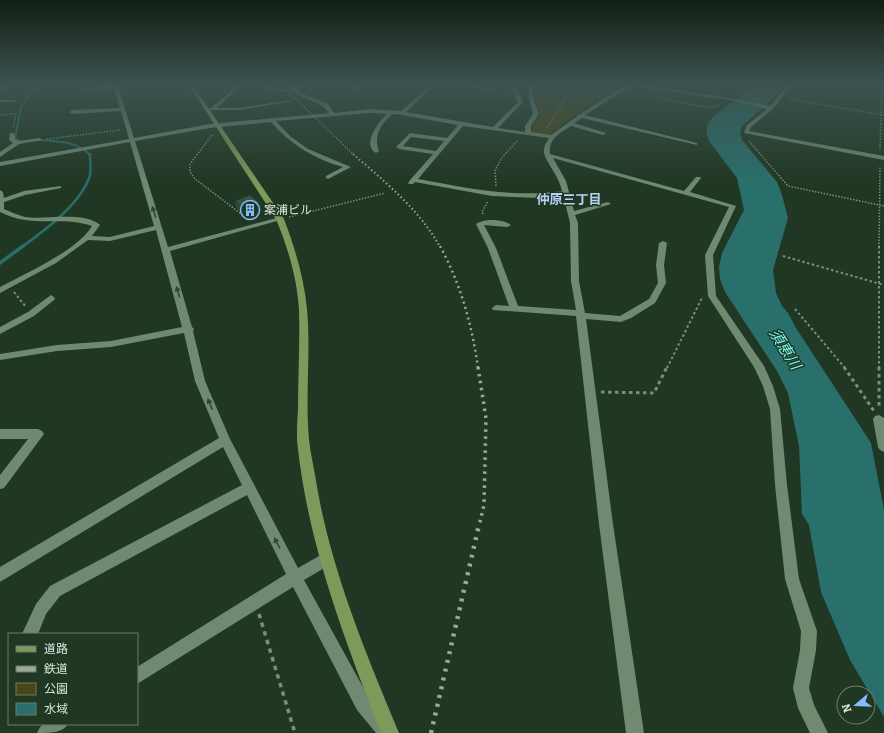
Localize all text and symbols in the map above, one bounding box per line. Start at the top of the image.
district label: 仲原三丁目 [536,192,602,207]
building icon: 案浦ビル [239,199,261,221]
place label: 案浦ビル [264,203,312,217]
one-way arrow [151,206,157,218]
one-way arrow [175,285,181,297]
water label: 須恵川 [765,325,806,375]
one-way arrow [206,397,212,409]
one-way arrow [273,537,280,548]
legend [8,633,138,725]
text: 道路 [44,642,68,656]
text: 鉄道 [44,662,68,676]
text: 公園 [44,682,68,696]
north arrow [836,685,876,725]
text: N [839,701,855,714]
text: 水域 [44,702,68,716]

